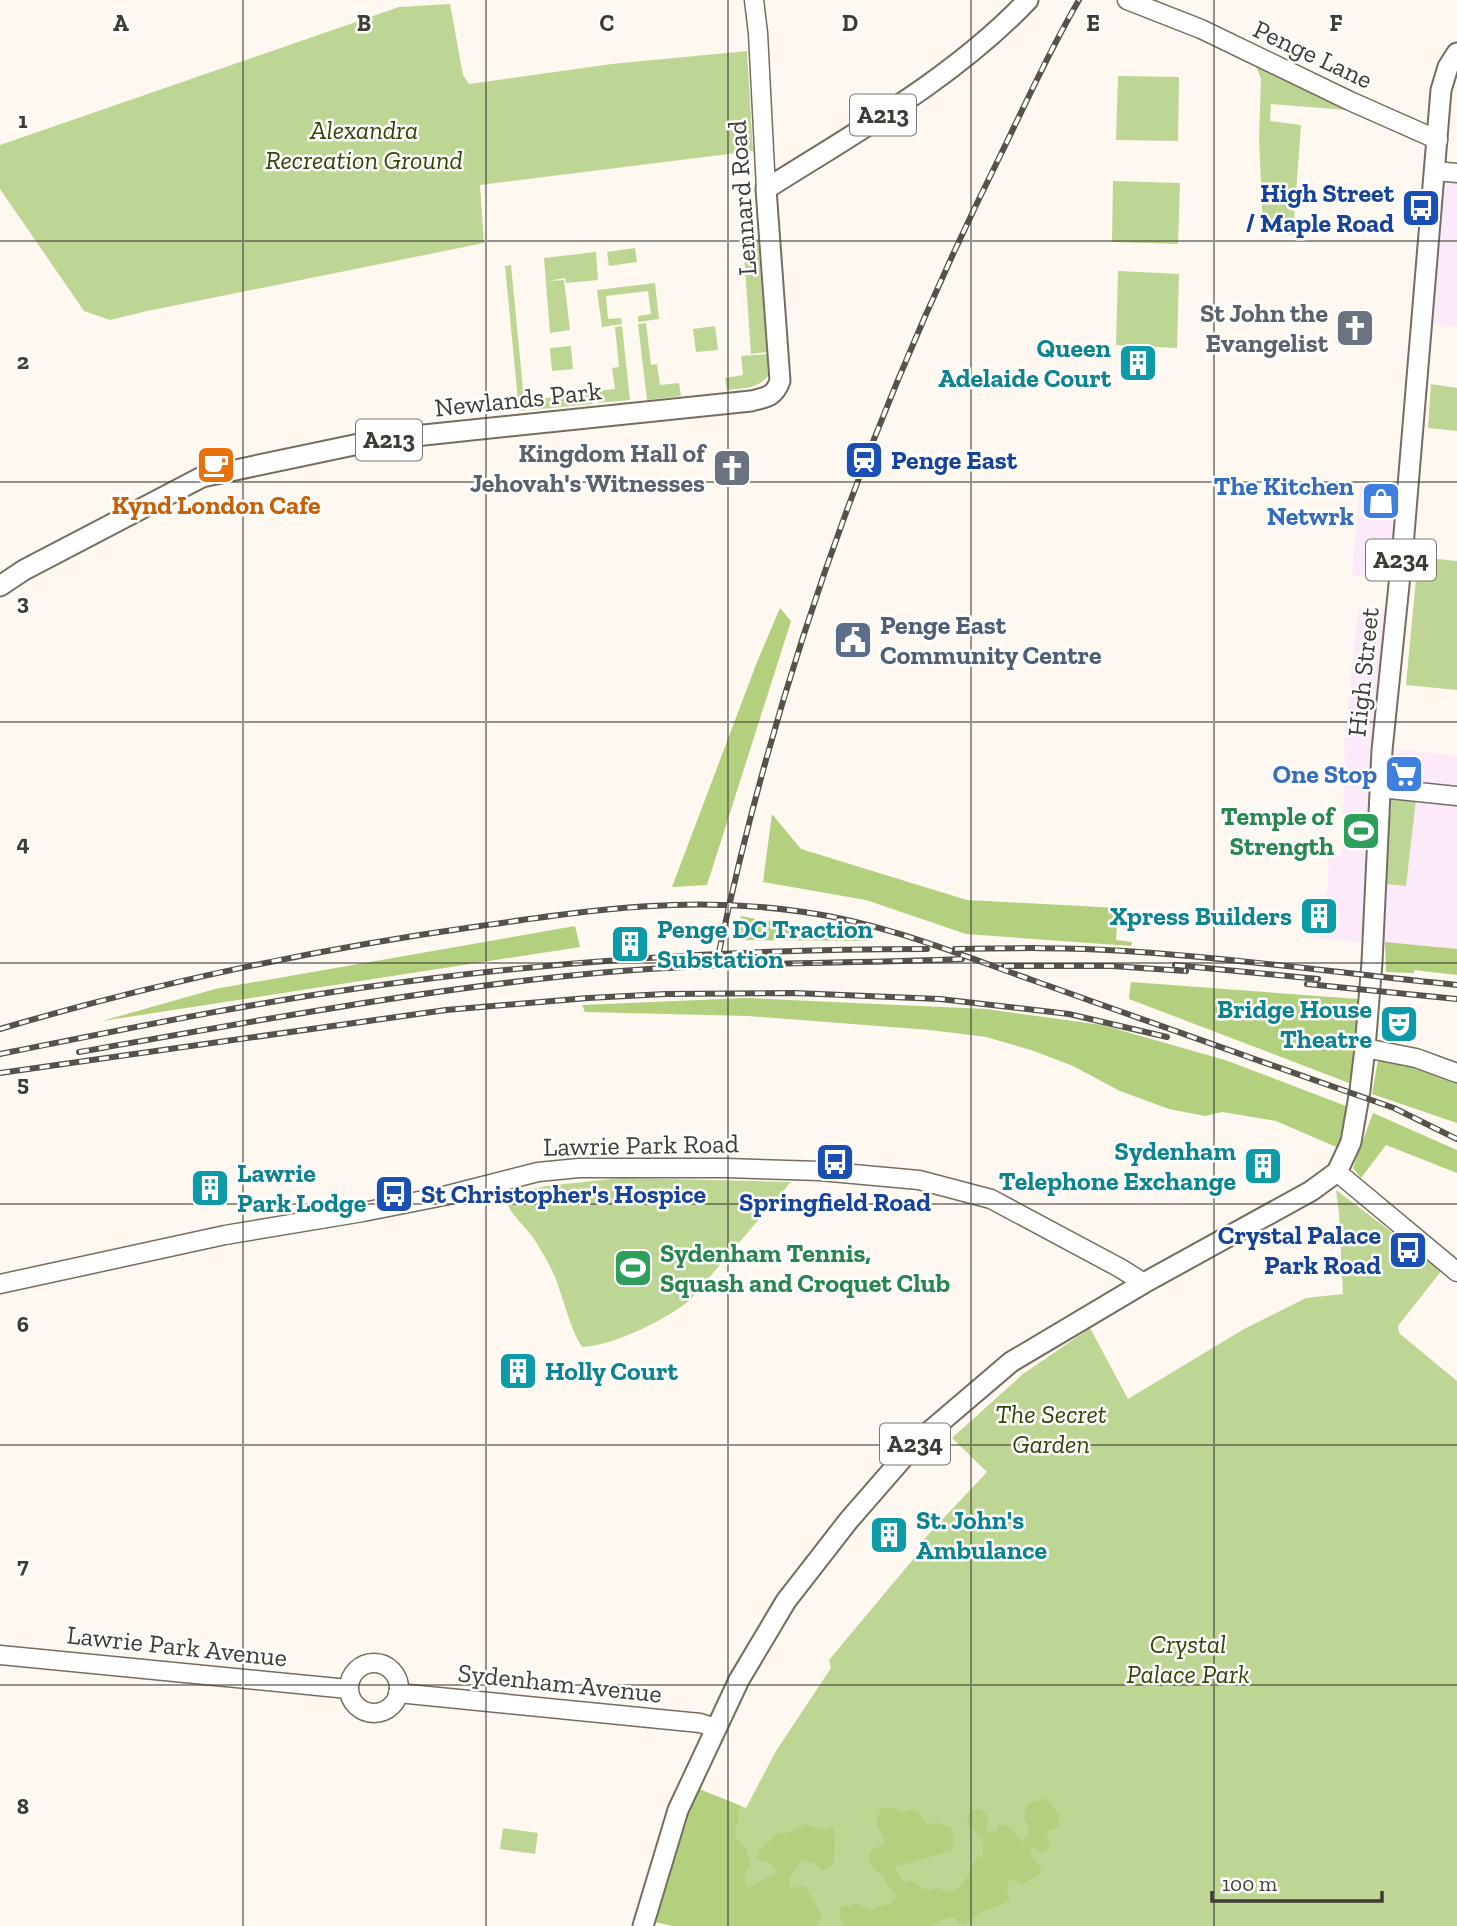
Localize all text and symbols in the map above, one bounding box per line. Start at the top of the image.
text: A [113,9,129,37]
text: B [357,9,371,37]
text: C [600,9,614,37]
text: D [842,9,858,37]
text: E [1086,9,1100,37]
text: F [1329,9,1343,37]
street label: Penge Lane [1248,13,1378,95]
road number: A213 [850,94,916,135]
text: 1 [18,106,28,134]
park label: Alexandra Recreation Ground [265,114,463,176]
street label: Lennard Road [721,119,763,277]
place label: High Street / Maple Road [1245,177,1395,239]
bus stop icon: High Street / Maple Road [1400,187,1442,229]
place label: St John the Evangelist [1200,297,1329,359]
church icon: St John the Evangelist [1334,307,1376,349]
place label: Queen Adelaide Court [938,332,1112,394]
building icon: Queen Adelaide Court [1117,342,1159,384]
text: 2 [17,347,29,375]
street label: Newlands Park [433,374,604,424]
road number: A213 [356,419,422,460]
place label: Kingdom Hall of Jehovah's Witnesses [470,437,708,499]
station icon: Penge East [843,439,885,481]
cafe icon: Kynd London Cafe [195,444,237,486]
place label: Penge East [891,444,1018,476]
church icon: Kingdom Hall of Jehovah's Witnesses [711,447,753,489]
place label: The Kitchen Netwrk [1214,470,1355,532]
shop icon: The Kitchen Netwrk [1360,480,1402,522]
place label: Kynd London Cafe [112,489,321,521]
road number: A234 [1366,540,1436,580]
text: 3 [17,588,29,616]
street label: High Street [1340,605,1386,738]
place label: Penge East Community Centre [880,609,1102,671]
public building icon: Penge East Community Centre [832,619,874,661]
supermarket icon: One Stop [1383,753,1425,795]
place label: One Stop [1272,758,1377,790]
place label: Temple of Strength [1221,800,1337,862]
sports icon: Temple of Strength [1340,810,1382,852]
text: 4 [16,829,30,857]
building icon: Xpress Builders [1298,895,1340,937]
place label: Xpress Builders [1110,900,1292,932]
place label: Penge DC Traction Substation [657,913,874,975]
building icon: Penge DC Traction Substation [609,923,651,965]
place label: Bridge House Theatre [1217,993,1372,1055]
theatre icon: Bridge House Theatre [1378,1003,1420,1045]
text: 5 [17,1069,29,1097]
street label: Lawrie Park Road [543,1127,739,1163]
place label: Sydenham Telephone Exchange [999,1135,1236,1197]
bus stop icon: Springfield Road [814,1141,856,1183]
building icon: Sydenham Telephone Exchange [1242,1145,1284,1187]
place label: Lawrie Park Lodge [237,1157,367,1219]
building icon: Lawrie Park Lodge [189,1167,231,1209]
bus stop icon: St Christopher's Hospice [373,1173,415,1215]
place label: St Christopher's Hospice [421,1178,707,1210]
place label: Springfield Road [739,1186,931,1218]
place label: Crystal Palace Park Road [1218,1219,1381,1281]
bus stop icon: Crystal Palace Park Road [1387,1229,1429,1271]
place label: Sydenham Tennis, Squash and Croquet Club [660,1237,950,1299]
sports icon: Sydenham Tennis, Squash and Croquet Club [612,1247,654,1289]
text: 6 [17,1310,29,1338]
building icon: Holly Court [497,1350,539,1392]
place label: Holly Court [545,1355,678,1387]
park label: The Secret Garden [995,1398,1107,1460]
road number: A234 [880,1424,950,1464]
place label: St. John's Ambulance [916,1504,1047,1566]
building icon: St. John's Ambulance [868,1514,910,1556]
text: 7 [17,1551,29,1579]
street label: Lawrie Park Avenue [65,1619,289,1673]
park label: Crystal Palace Park [1126,1628,1250,1690]
street label: Sydenham Avenue [456,1656,664,1710]
text: 8 [17,1792,29,1820]
scale bar [1212,1860,1382,1904]
text: 100 m [1222,1871,1277,1896]

